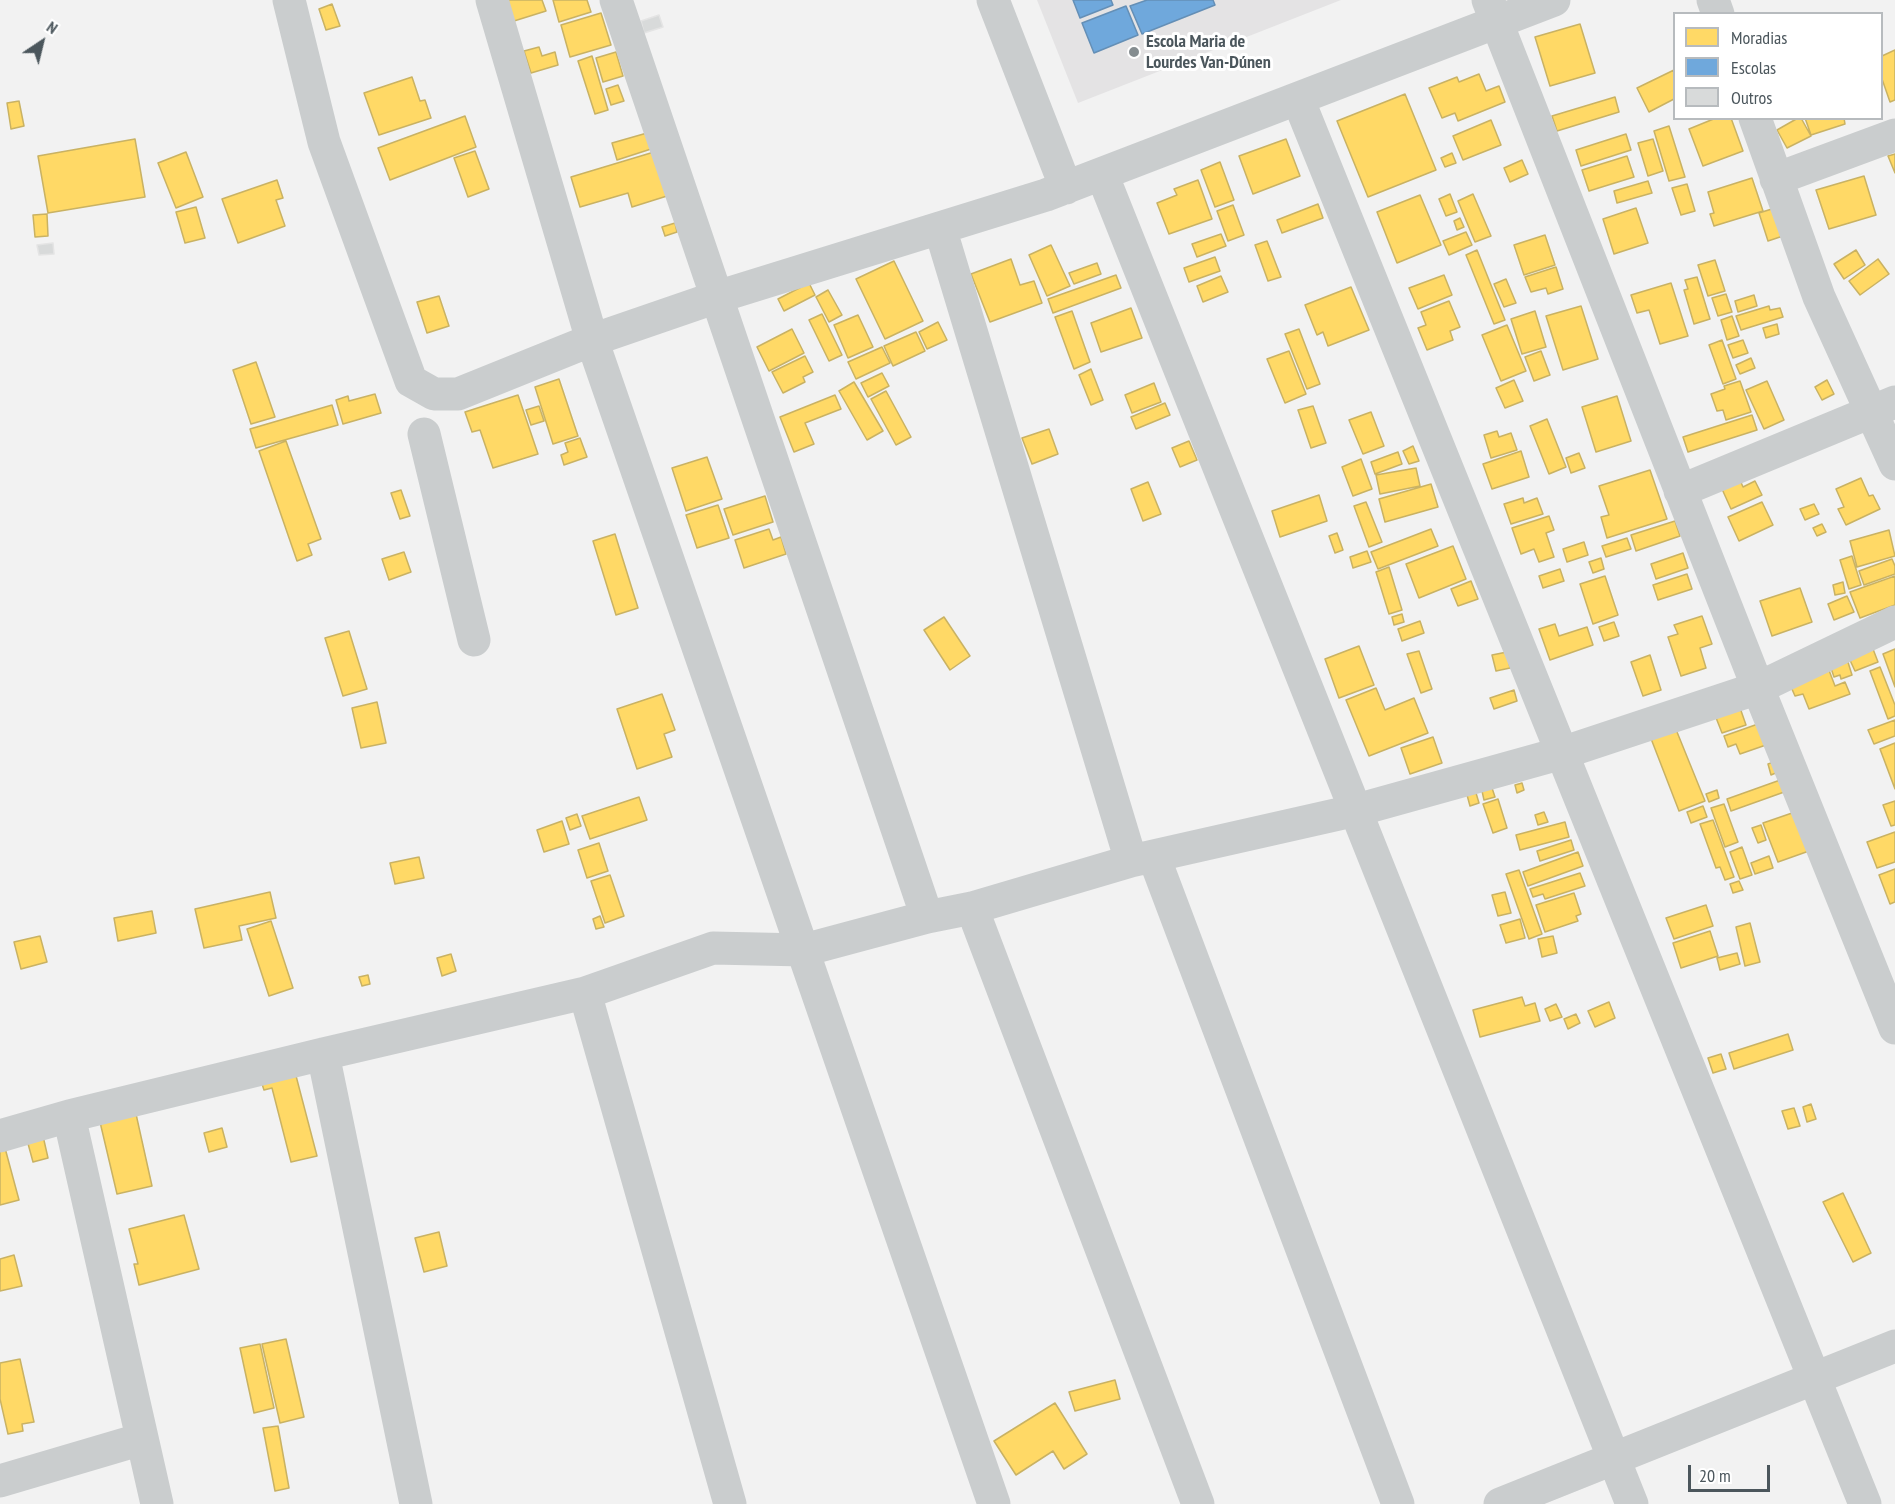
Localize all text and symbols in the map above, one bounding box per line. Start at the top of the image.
north arrow [12,12,72,72]
legend [1673,12,1883,120]
text: N [43,17,62,38]
text: Moradias [1731,26,1787,49]
place label: Escola Maria de Lourdes Van-Dúnen [1146,31,1271,74]
marker: Escola Maria de Lourdes Van-Dúnen [1127,45,1141,59]
text: Escolas [1731,56,1776,79]
text: Outros [1731,86,1772,109]
scale bar [1691,1453,1774,1491]
text: 20 m [1699,1464,1731,1487]

